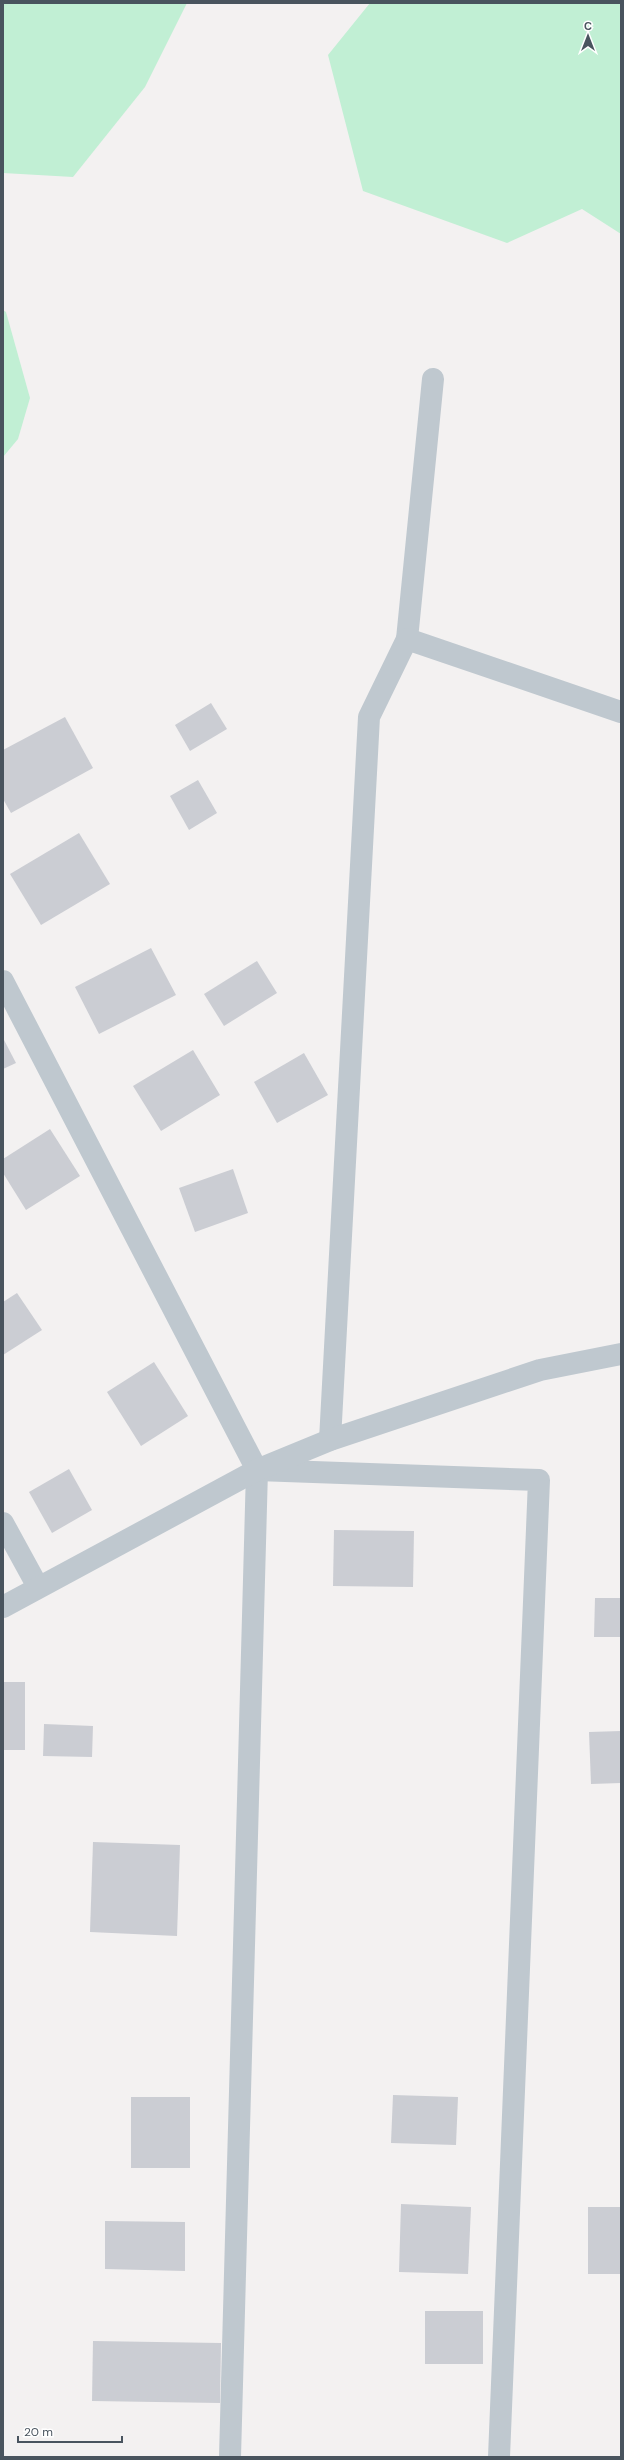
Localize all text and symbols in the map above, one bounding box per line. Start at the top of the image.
north arrow [568,16,608,56]
text: С [584,19,592,33]
scale bar [18,2418,122,2444]
text: 20 m [24,2424,53,2440]

